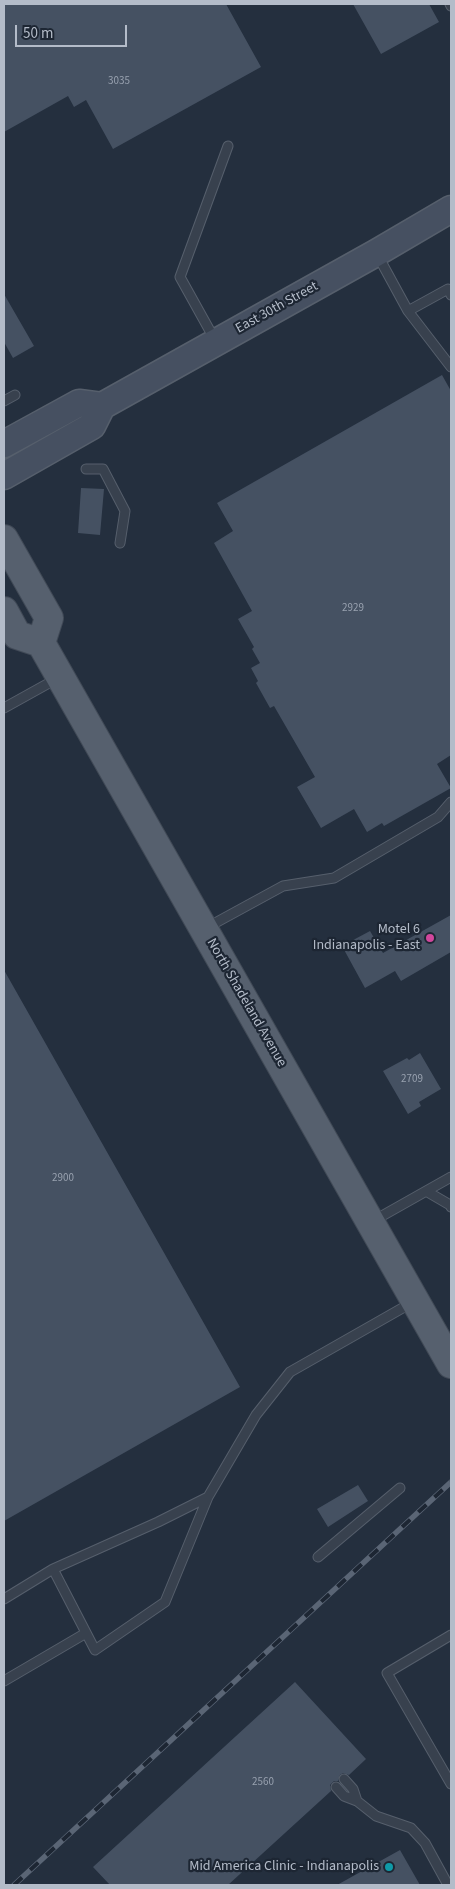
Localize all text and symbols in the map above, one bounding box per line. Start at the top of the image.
scale bar [18,15,130,47]
text: 50 m [23,23,53,44]
house number: 3035 [108,75,130,89]
street label: East 30th Street [233,278,321,338]
house number: 2929 [342,602,364,616]
place label: Motel 6 Indianapolis - East [313,922,420,954]
marker: Motel 6 Indianapolis - East [424,932,436,944]
street label: North Shadeland Avenue [202,936,290,1070]
house number: 2709 [401,1073,423,1087]
house number: 2900 [52,1172,74,1186]
house number: 2560 [252,1776,274,1790]
place label: Mid America Clinic - Indianapolis [189,1859,379,1875]
marker: Mid America Clinic - Indianapolis [383,1861,395,1873]

